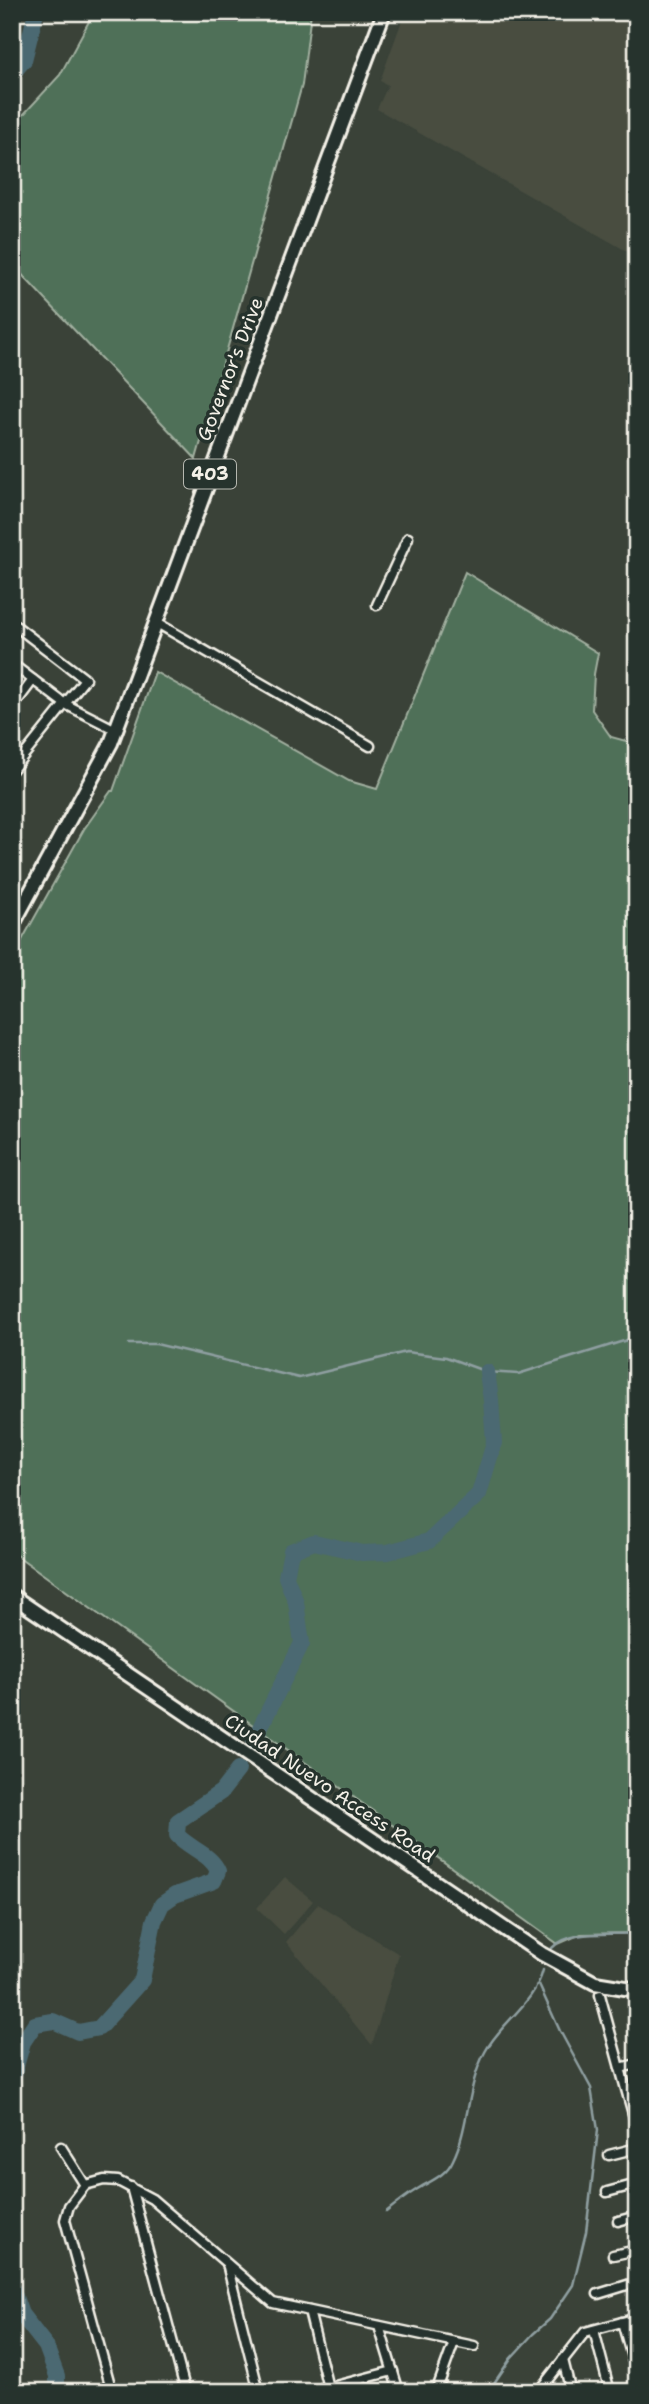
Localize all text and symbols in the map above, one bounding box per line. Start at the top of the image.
street label: Governor's Drive [191,294,269,444]
road number: 403 [184,460,236,488]
street label: Ciudad Nuevo Access Road [220,1708,440,1868]

